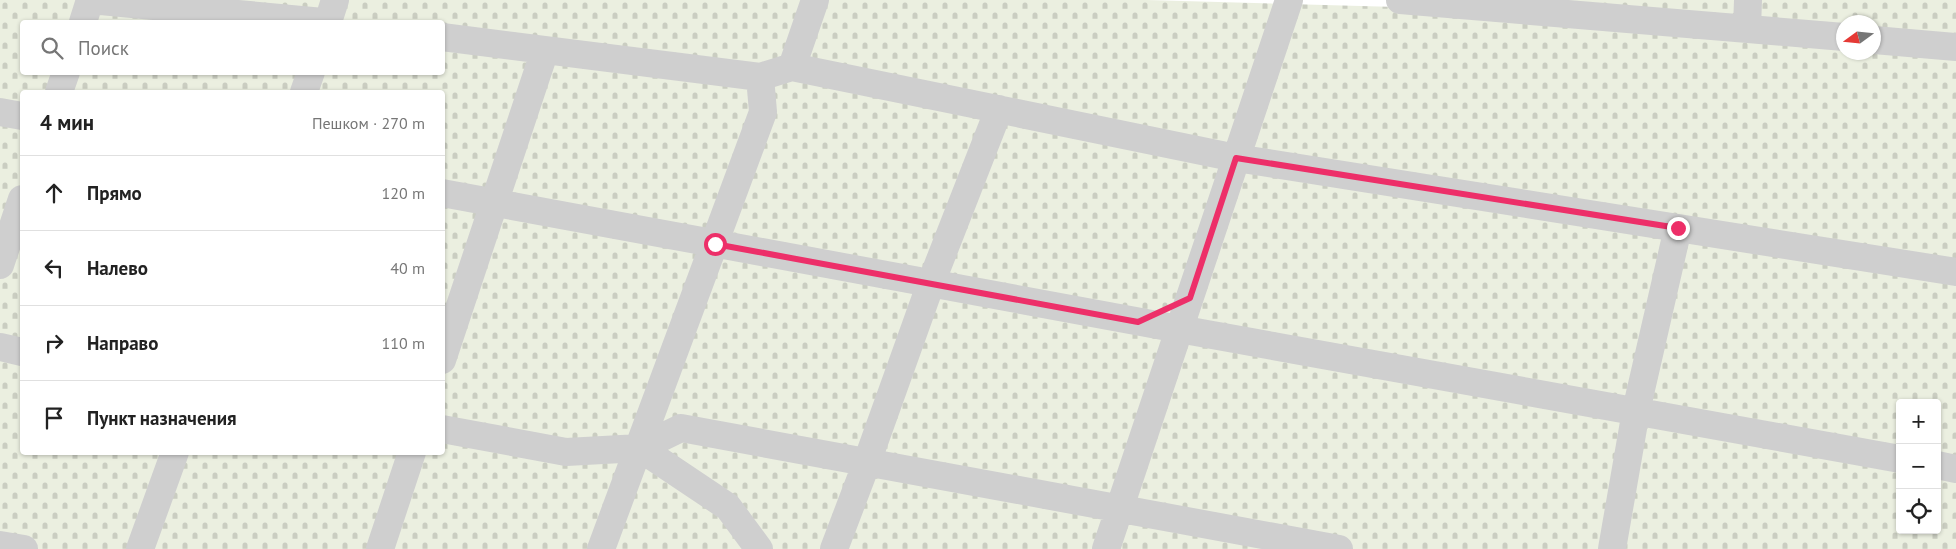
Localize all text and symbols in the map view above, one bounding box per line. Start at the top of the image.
north arrow [1836,15,1881,60]
search box [20,20,445,75]
icon: search [38,34,66,62]
text: Поиск [78,36,129,60]
text: 4 мин [40,109,94,136]
text: Пешком · 270 m [312,113,425,133]
icon: ahead [40,179,68,207]
text: Прямо [87,181,142,205]
text: 120 m [382,183,425,203]
route end [1667,217,1690,240]
route start [704,233,727,256]
icon: left [40,254,68,282]
text: Налево [87,256,148,280]
text: 40 m [390,258,425,278]
icon: right [40,329,68,357]
text: Направо [87,331,158,355]
text: 110 m [382,333,425,353]
map controls [1896,399,1941,534]
button: + [1896,399,1941,444]
icon: arrive [40,404,68,432]
text: Пункт назначения [87,406,237,430]
button: − [1896,444,1941,489]
button: locate [1896,489,1941,534]

